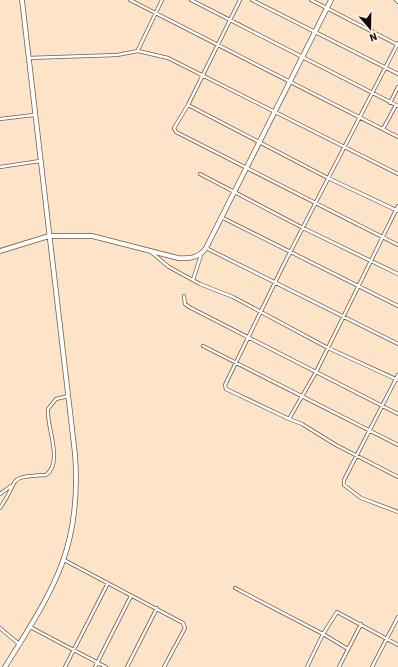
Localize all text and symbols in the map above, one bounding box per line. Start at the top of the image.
north arrow [350,8,390,48]
text: N [367,29,379,45]

